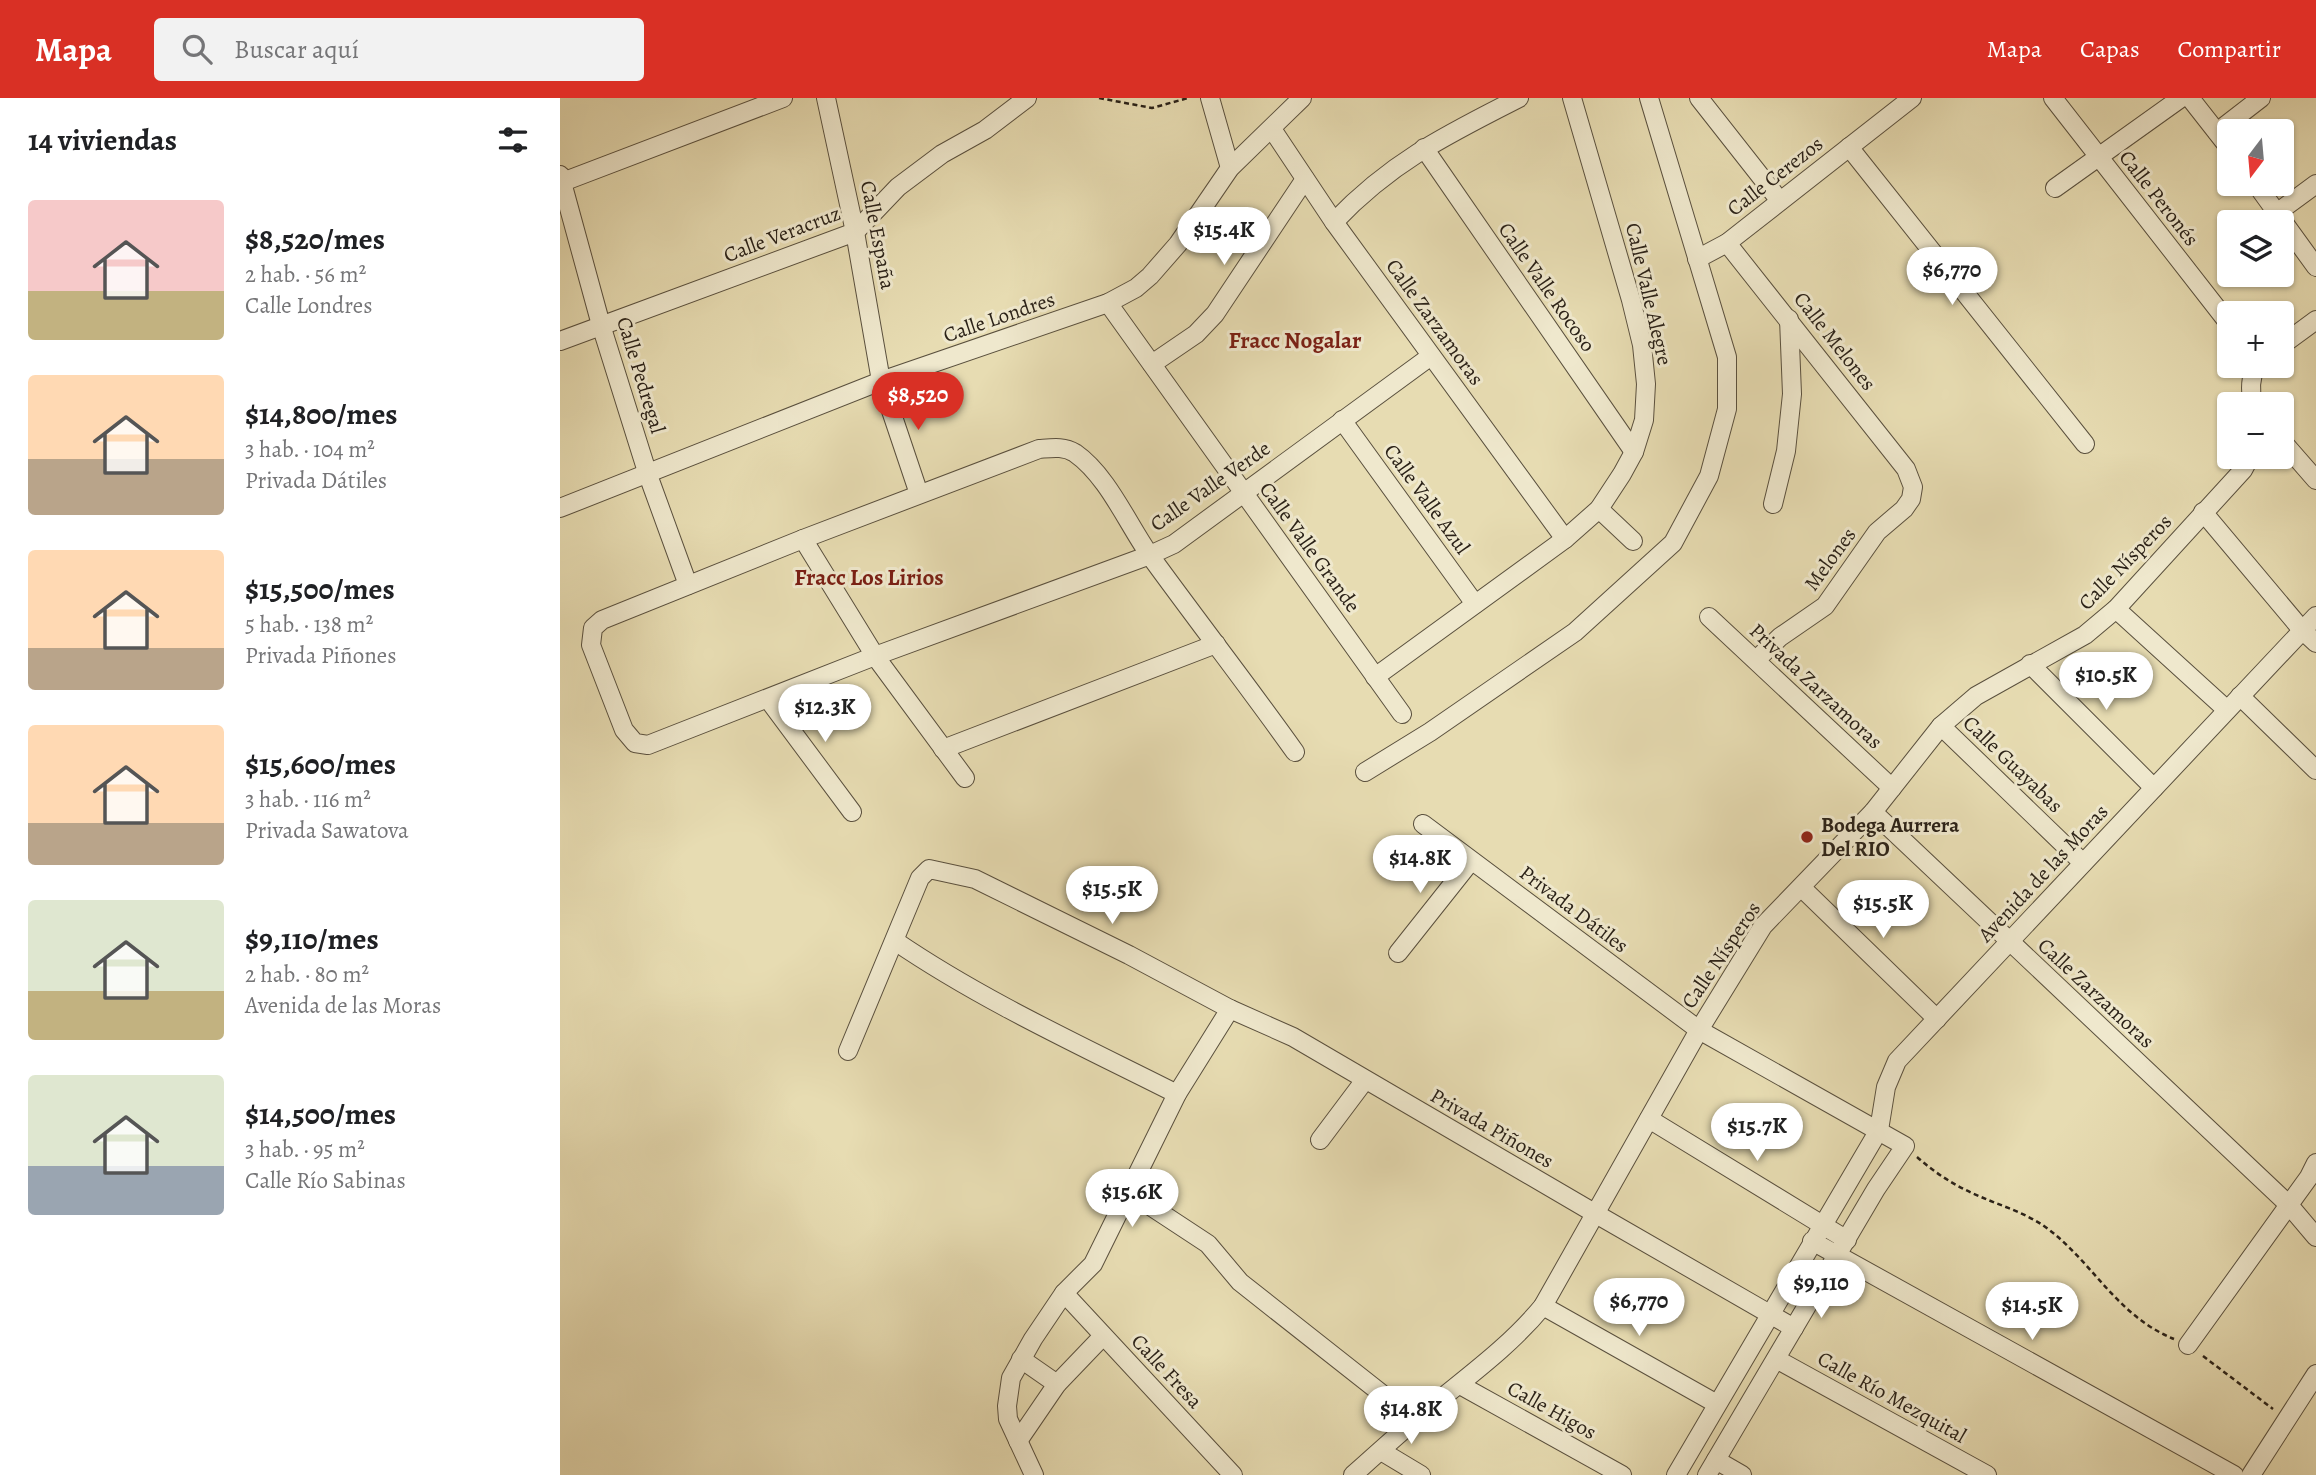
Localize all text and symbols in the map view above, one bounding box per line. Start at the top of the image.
search box [154,18,644,81]
text: Mapa [35,27,112,72]
icon: search [178,30,216,68]
text: Buscar aquí [234,32,359,67]
text: Mapa [1987,33,2042,65]
text: Capas [2080,33,2140,65]
text: Compartir [2178,33,2281,65]
north arrow [2217,119,2294,196]
map controls [2217,119,2294,469]
text: 14 viviendas [28,120,177,160]
icon: filters [494,121,532,159]
street label: Calle Cerezos [1721,130,1829,222]
street label: Calle Peronés [2113,144,2205,252]
street label: Calle España [854,178,902,292]
street label: Calle Veracruz [720,199,844,269]
pin: $15.4K [1167,208,1281,267]
button: layers [2217,210,2294,287]
text: $15.4K [1193,214,1255,245]
street label: Calle Valle Rocoso [1492,217,1602,357]
text: $8,520/mes [245,219,385,259]
street label: Calle Valle Alegre [1619,220,1679,368]
icon: home [84,228,168,312]
pin: $6,770 [1895,248,2009,307]
street label: Calle Zarzamoras [1380,253,1490,391]
text: $6,770 [1923,254,1981,285]
text: 2 hab. · 56 m² [245,259,366,290]
street label: Calle Londres [939,285,1059,349]
street label: Calle Melones [1787,286,1883,396]
text: Calle Londres [245,290,372,321]
button: + [2217,301,2294,378]
street label: Calle Pedregal [610,313,672,437]
district label: Fracc Nogalar [1229,325,1362,356]
pin: $8,520 [861,372,975,432]
text: $8,520 [888,379,948,410]
button: − [2217,392,2294,469]
text: $14,800/mes [245,394,398,434]
icon: home [84,403,168,487]
text: 3 hab. · 104 m² [245,434,375,465]
street label: Calle Valle Verde [1144,434,1276,538]
street label: Calle Valle Azul [1377,438,1477,560]
text: Privada Dátiles [245,465,387,496]
street label: Calle Valle Grande [1253,476,1367,618]
street label: Calle Nísperos [2072,508,2178,616]
street label: Melones [1798,522,1862,596]
district label: Fracc Los Lirios [794,562,944,593]
text: $15,500/mes [245,569,395,609]
icon: home [84,578,168,662]
text: 5 hab. · 138 m² [245,609,373,640]
street label: Privada Zarzamoras [1743,617,1889,755]
text: Privada Piñones [245,640,396,671]
pin: $10.5K [2049,652,2163,712]
text: $10.5K [2075,659,2137,690]
pin: $12.3K [768,684,882,744]
text: $12.3K [794,691,856,722]
street label: Calle Guayabas [1957,709,2069,819]
text: $15,600/mes [245,744,396,784]
icon: home [84,753,168,837]
text: 3 hab. · 116 m² [245,784,371,815]
street label: Avenida de las Moras [1971,798,2114,949]
place label: Bodega Aurrera Del RIO [1821,811,1960,863]
text: Privada Sawatova [245,815,409,846]
marker: Bodega Aurrera Del RIO [1799,829,1815,845]
pin: $14.8K [1363,836,1477,895]
text: $14.8K [1389,842,1451,873]
street label: Privada Dátiles [1514,859,1634,959]
pin: $15.5K [1055,866,1169,926]
text: $15.5K [1082,873,1142,904]
pin: $15.5K [1826,880,1940,940]
text: $15.5K [1853,887,1913,918]
street label: Calle Nísperos [1675,896,1767,1014]
text: $9,110/mes [245,919,379,959]
icon: home [84,928,168,1012]
street label: Calle Zarzamoras [2032,932,2160,1054]
text: 2 hab. · 80 m² [245,959,369,990]
text: Avenida de las Moras [245,990,441,1021]
street label: Privada Piñones [1425,1081,1559,1175]
text: $14,500/mes [245,1094,396,1134]
icon: home [84,1103,168,1187]
pin: $15.7K [1700,1104,1814,1163]
text: $15.7K [1727,1110,1787,1141]
text: 3 hab. · 95 m² [245,1134,365,1165]
text: Calle Río Sabinas [245,1165,406,1196]
pin: $15.6K [1075,1170,1189,1229]
text: $15.6K [1102,1176,1162,1207]
pin: $9,110 [1764,1260,1878,1320]
text: $9,110 [1793,1267,1849,1298]
pin: $6,770 [1582,1278,1696,1338]
pin: $14.5K [1975,1282,2089,1342]
text: $6,770 [1610,1285,1668,1316]
text: $14.5K [2001,1289,2063,1320]
street label: Calle Fresa [1125,1328,1209,1415]
street label: Calle Río Mezquital [1812,1344,1972,1450]
street label: Calle Higos [1502,1374,1602,1446]
pin: $14.8K [1354,1386,1468,1446]
text: $14.8K [1380,1393,1442,1424]

